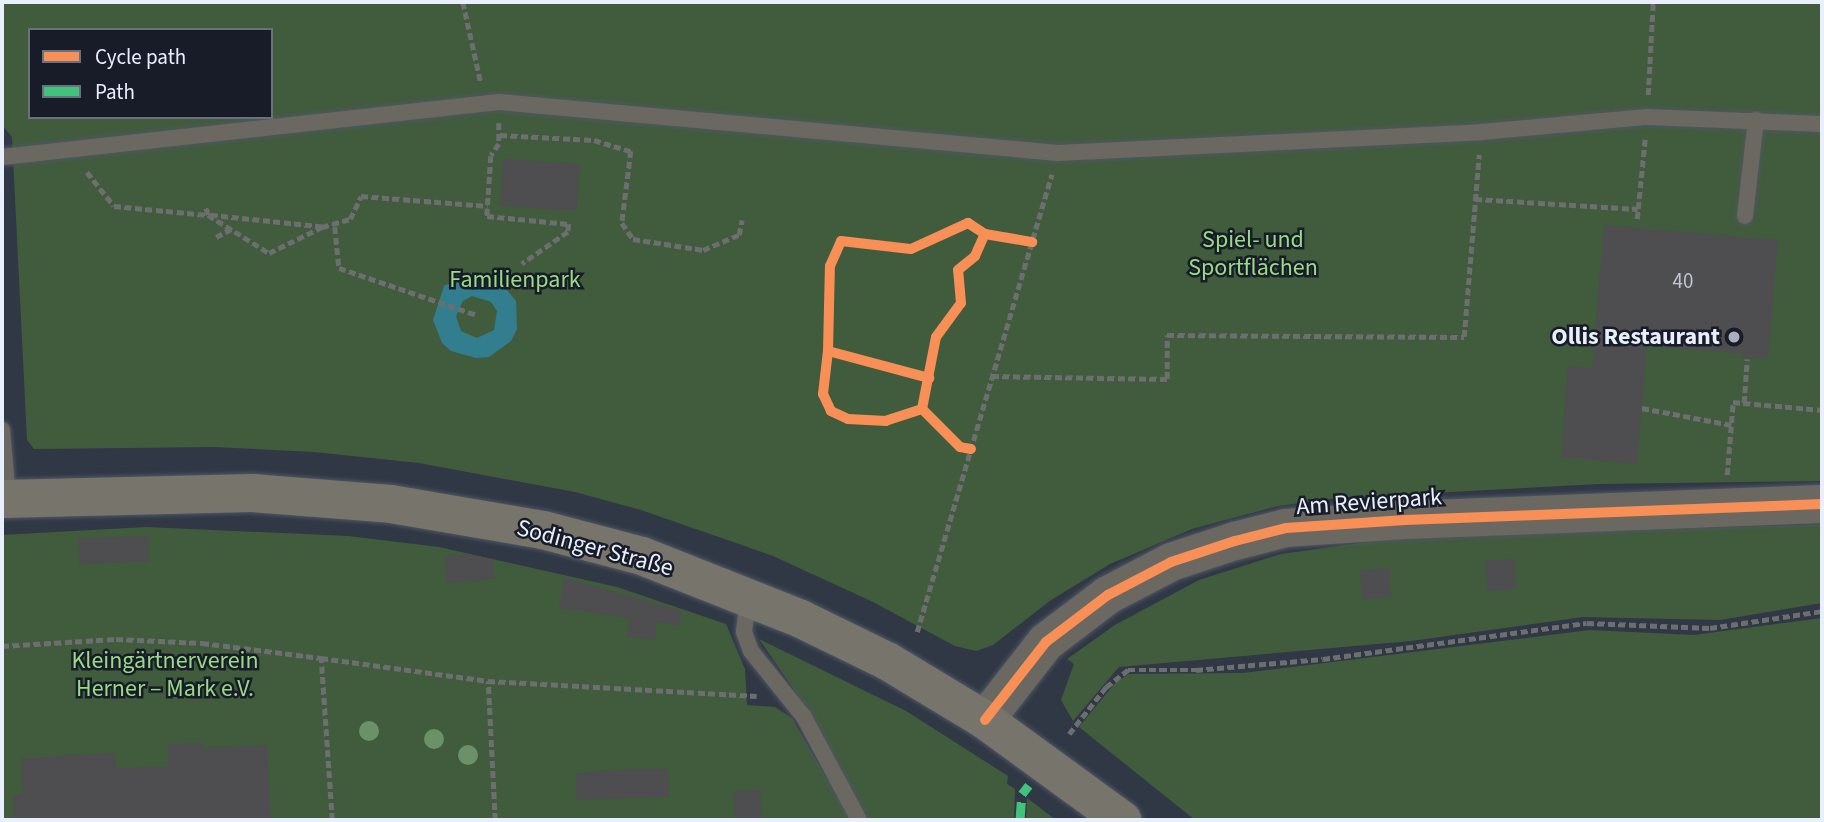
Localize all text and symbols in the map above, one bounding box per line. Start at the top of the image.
legend [28,28,273,119]
text: Cycle path [95,42,186,72]
text: Path [95,77,135,107]
park label: Spiel- und Sportflächen [1188,226,1318,282]
park label: Familienpark [449,266,581,294]
house number: 40 [1673,268,1693,294]
place label: Ollis Restaurant [1551,323,1720,351]
marker: Ollis Restaurant [1726,329,1742,345]
street label: Am Revierpark [1295,483,1443,521]
street label: Sodinger Straße [514,513,676,583]
park label: Kleingärtnerverein Herner – Mark e.V. [71,647,259,703]

